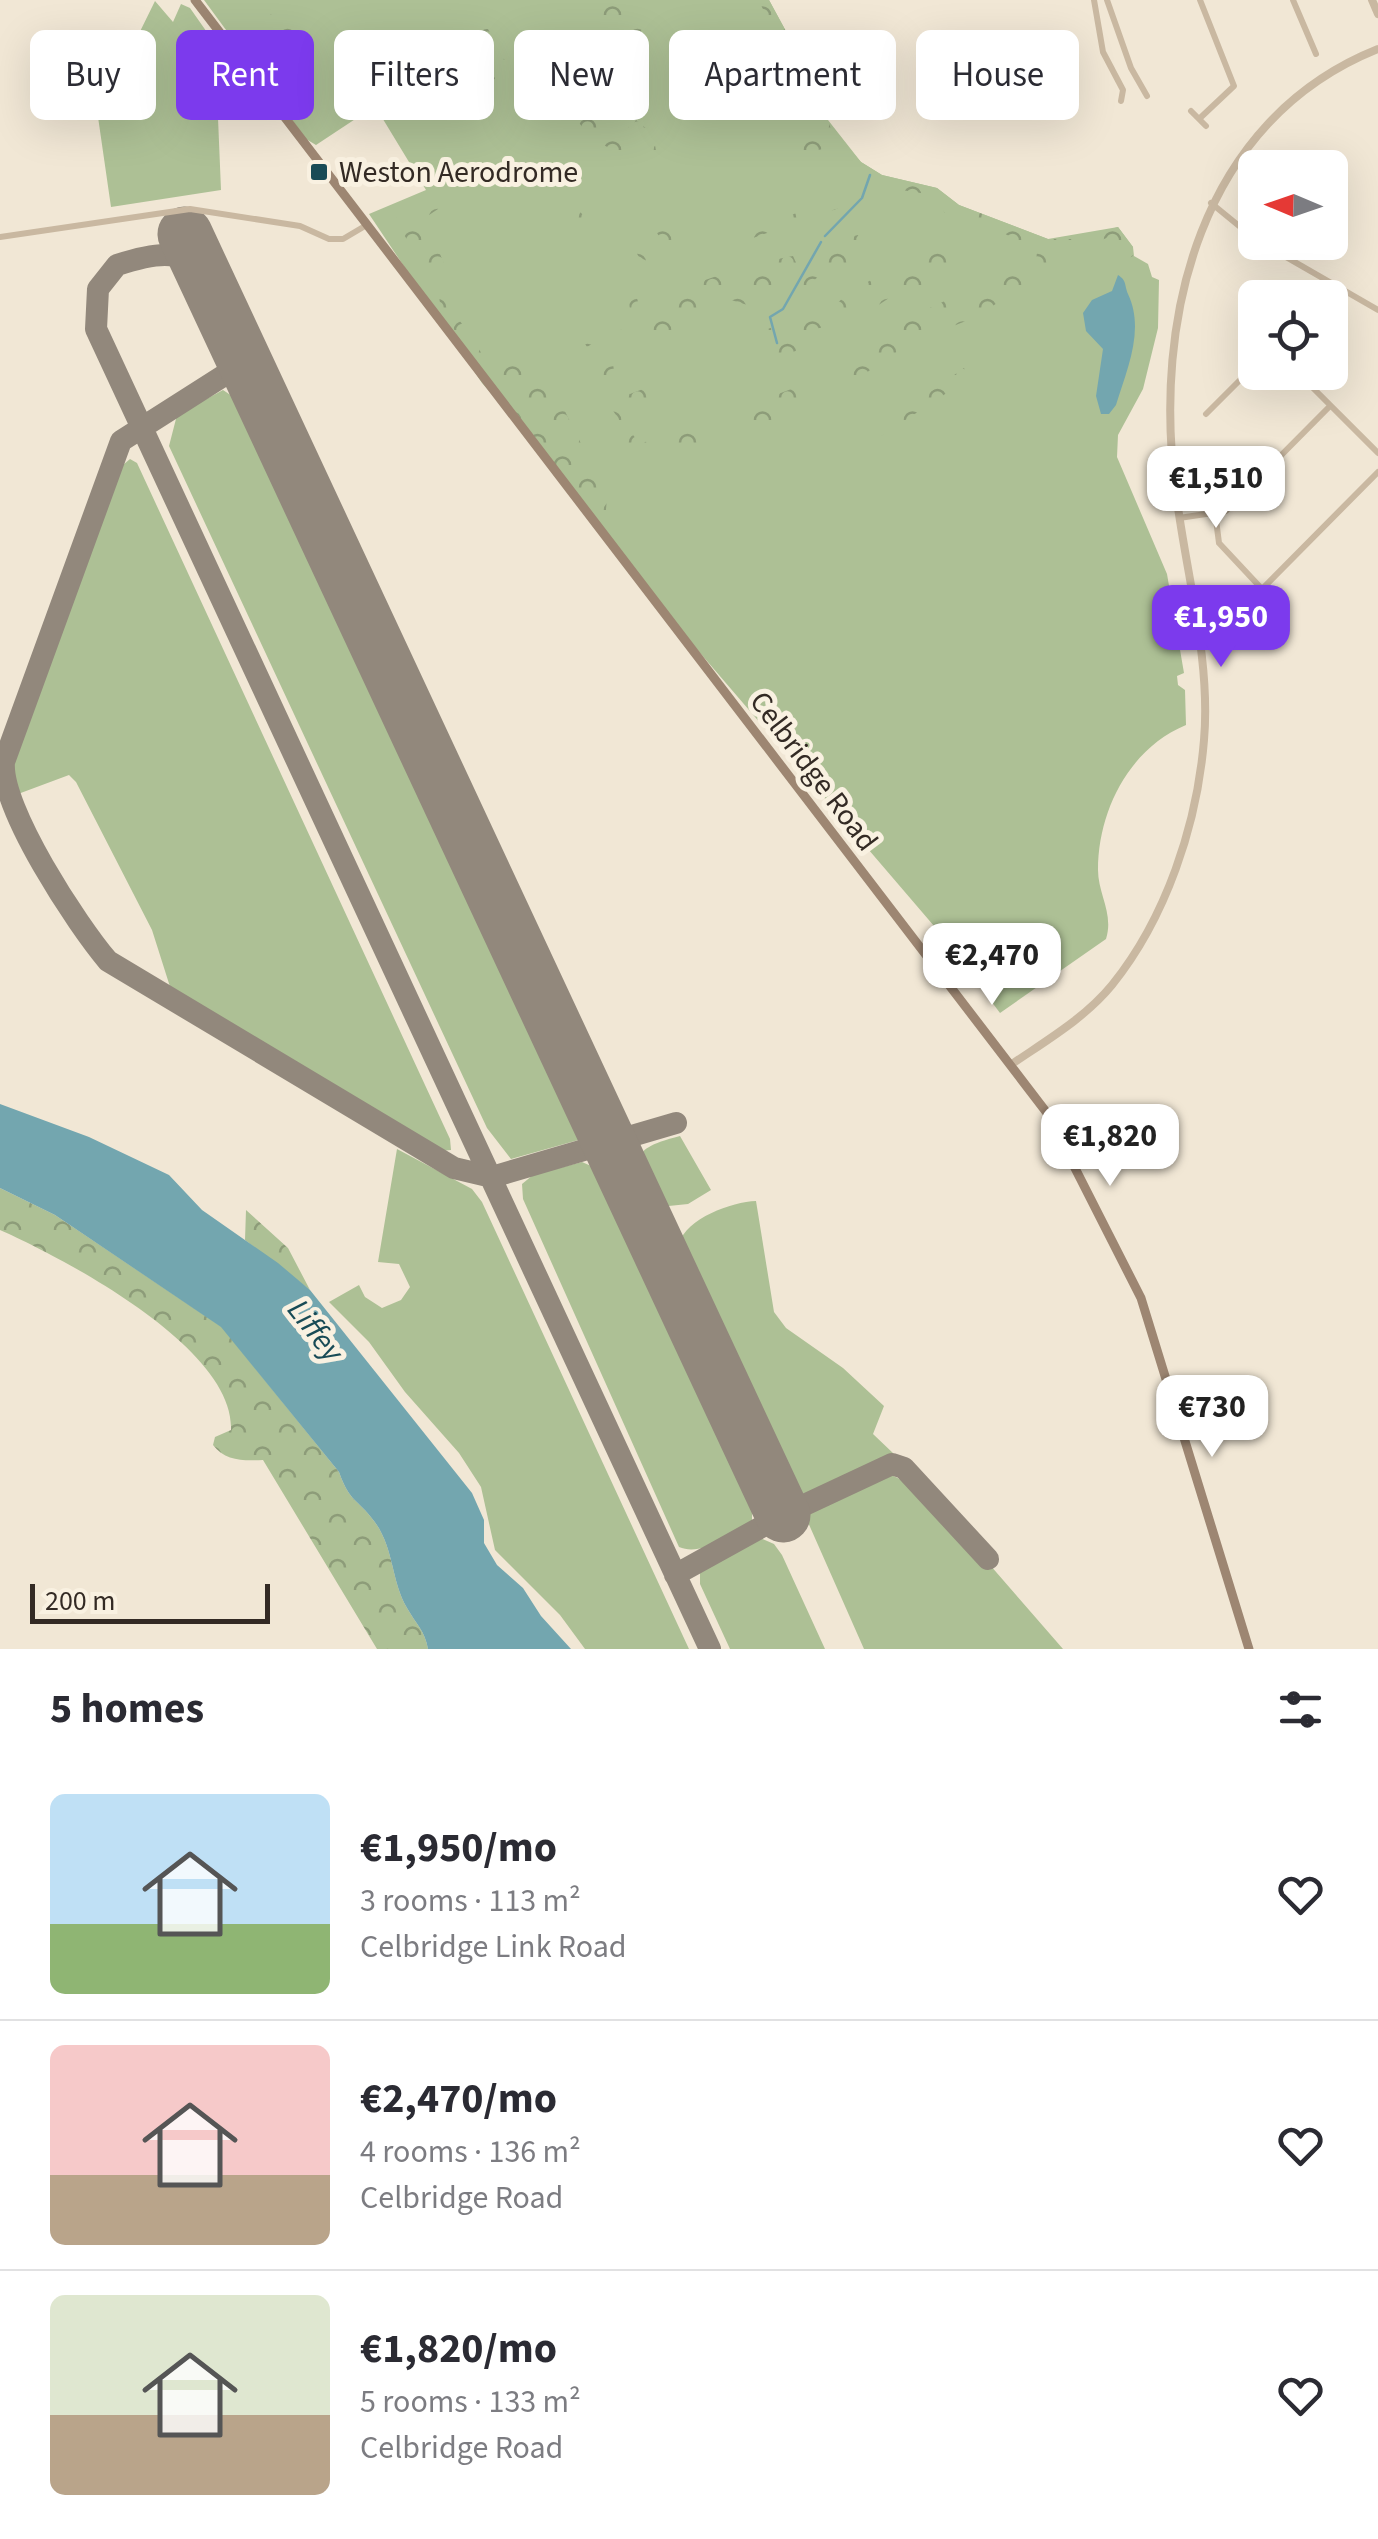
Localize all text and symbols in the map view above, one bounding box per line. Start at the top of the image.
chip: Buy [30,30,156,120]
chip: Rent [176,30,314,120]
chip: Filters [334,30,494,120]
chip: New [514,30,649,120]
chip: Apartment [669,30,896,120]
chip: House [916,30,1079,120]
north arrow [1238,150,1348,260]
map controls [1238,150,1348,390]
place label: Weston Aerodrome [339,151,578,194]
marker: Weston Aerodrome [308,161,330,183]
button: locate [1238,280,1348,390]
pin: €1,510 [1135,446,1297,531]
text: €1,510 [1169,455,1263,501]
pin: €1,950 [1140,585,1302,670]
text: €1,950 [1174,594,1268,640]
street label: Celbridge Road [739,682,888,860]
pin: €2,470 [911,923,1073,1008]
text: €2,470 [945,932,1039,978]
pin: €1,820 [1029,1104,1191,1189]
text: €1,820 [1063,1113,1157,1159]
water label: Liffey [276,1289,356,1373]
pin: €730 [1153,1375,1271,1460]
text: €730 [1178,1384,1246,1430]
scale bar [30,1579,270,1624]
text: 200 m [45,1581,116,1621]
text: 5 homes [50,1679,204,1739]
icon: filters [1273,1682,1328,1737]
text: €1,950/mo [360,1818,557,1878]
icon: home [130,1834,250,1954]
icon: heart [1273,1867,1328,1922]
text: 3 rooms · 113 m² [360,1878,581,1924]
text: Celbridge Link Road [360,1924,627,1970]
text: €2,470/mo [360,2069,557,2129]
icon: home [130,2085,250,2205]
icon: heart [1273,2118,1328,2173]
text: 4 rooms · 136 m² [360,2129,581,2175]
text: Celbridge Road [360,2175,563,2221]
text: €1,820/mo [360,2319,557,2379]
icon: home [130,2335,250,2455]
icon: heart [1273,2368,1328,2423]
text: 5 rooms · 133 m² [360,2379,581,2425]
text: Celbridge Road [360,2425,563,2471]

